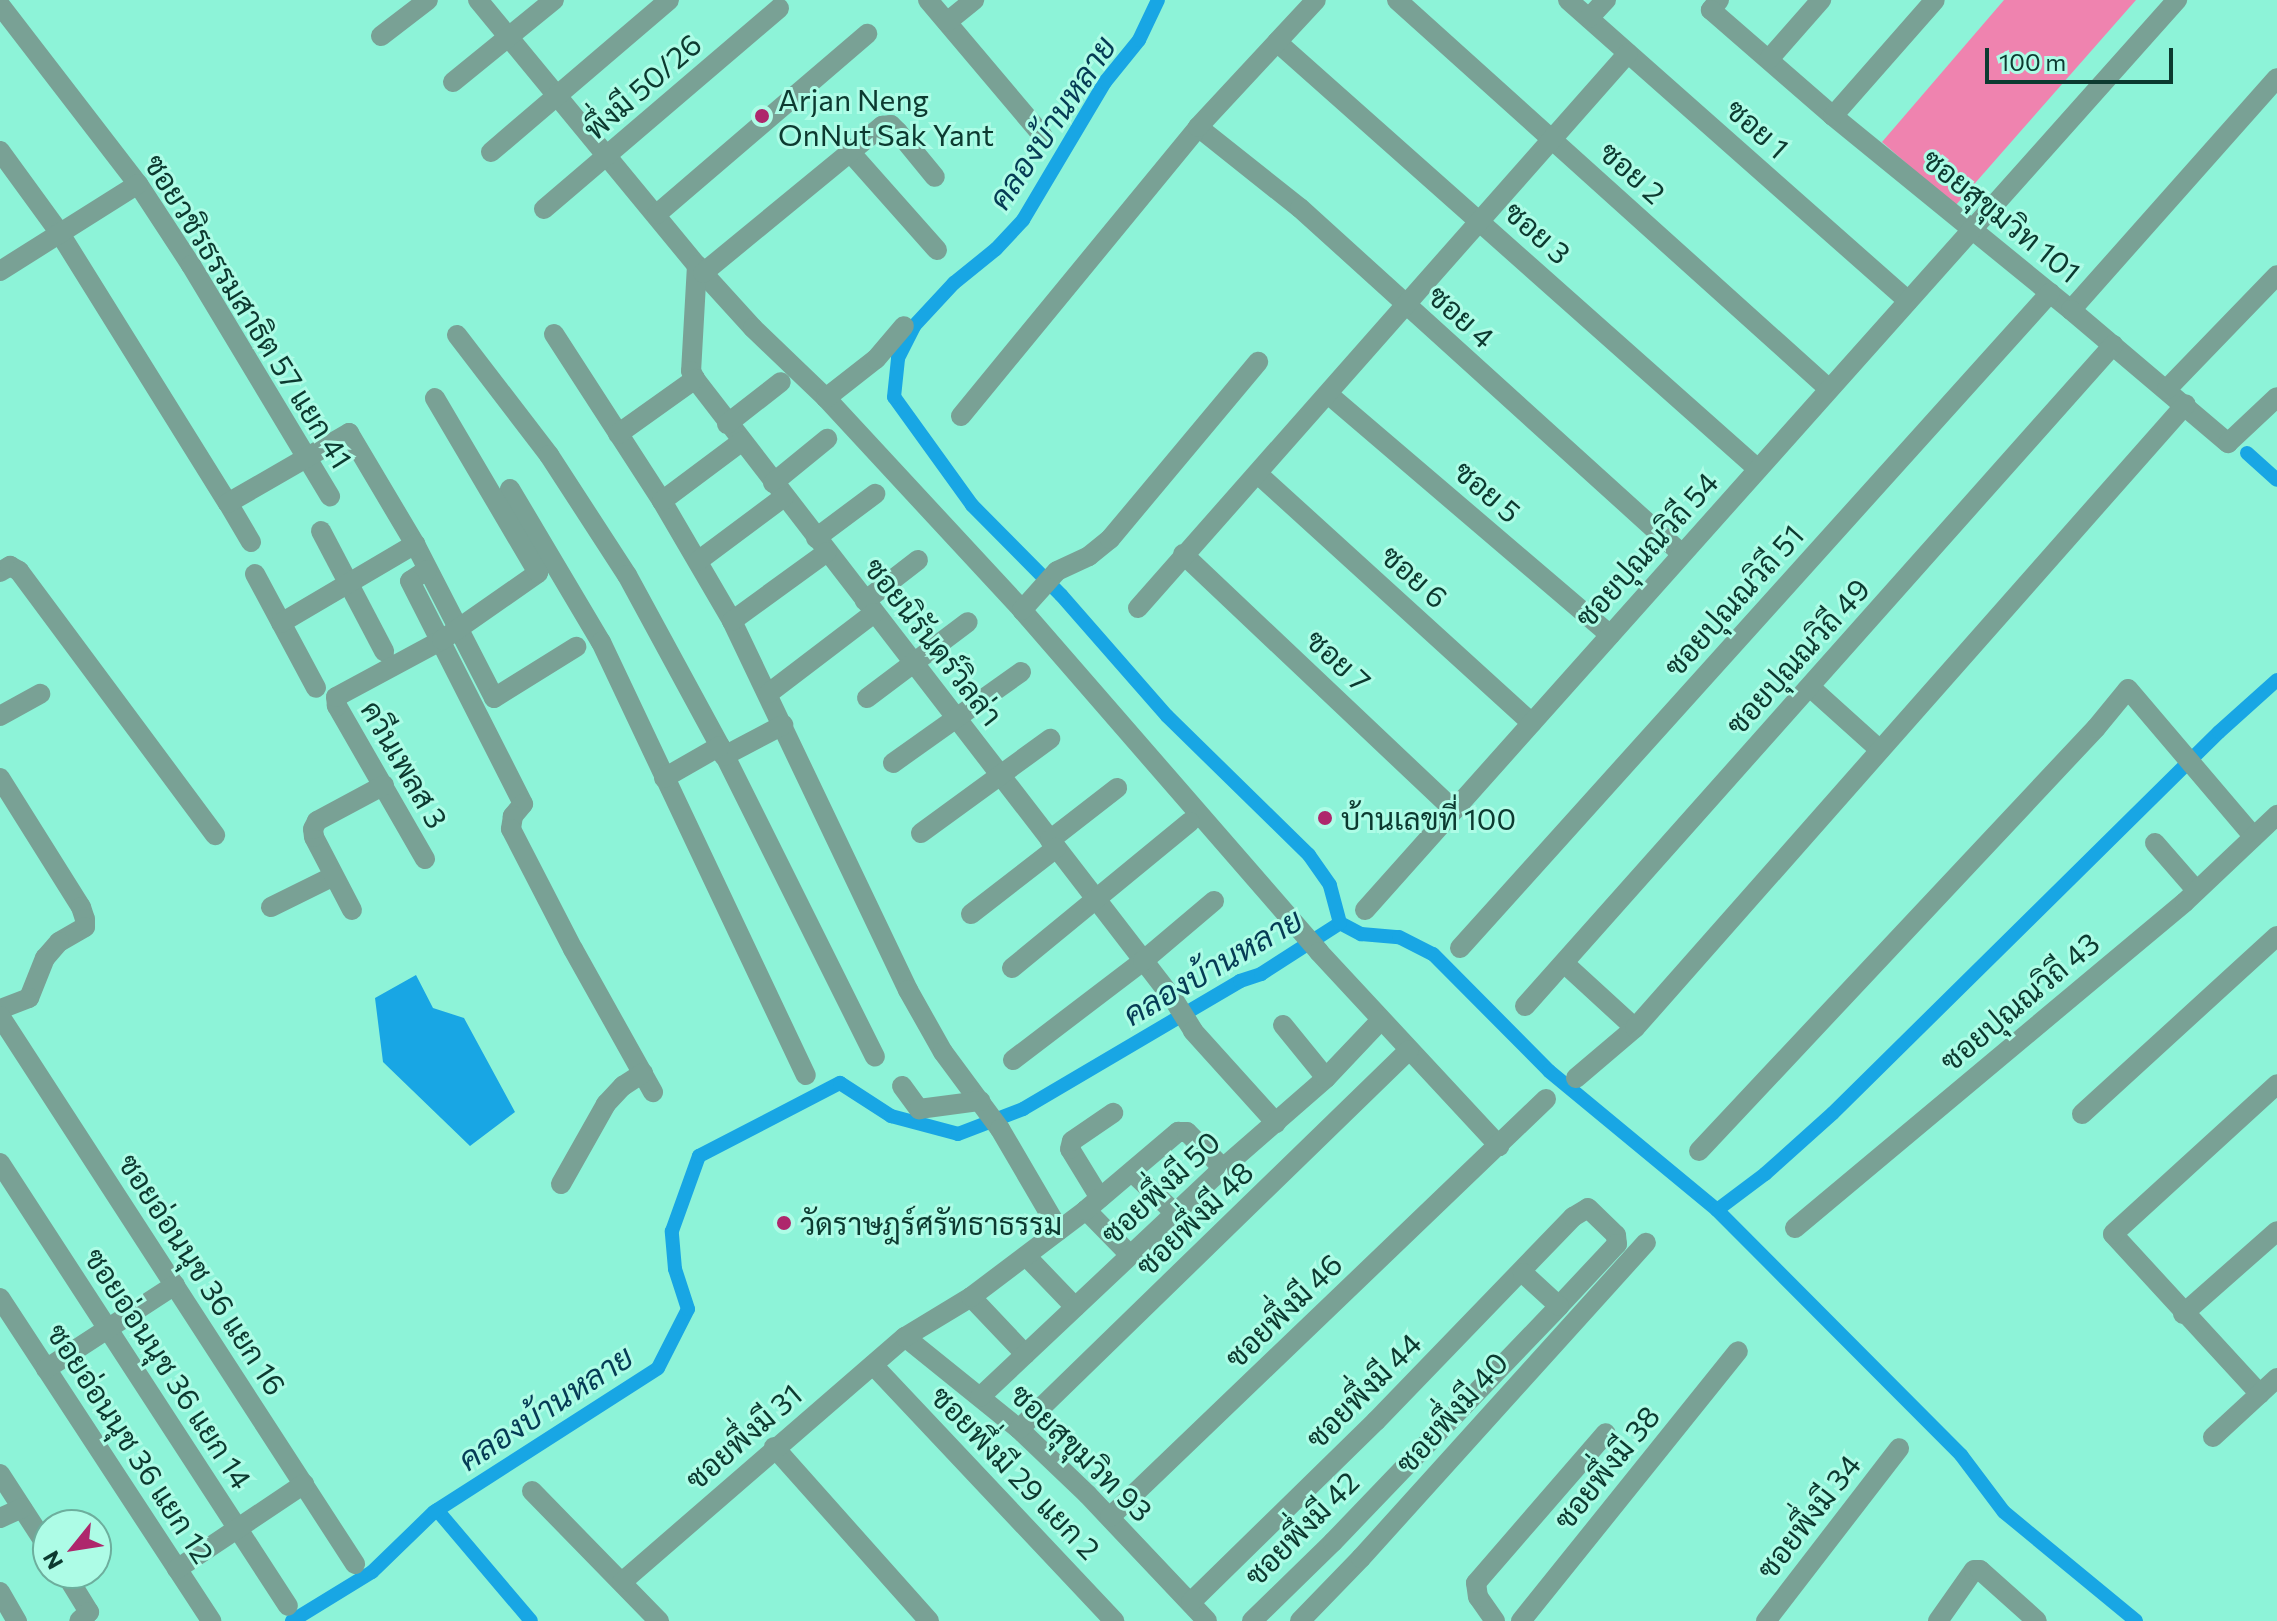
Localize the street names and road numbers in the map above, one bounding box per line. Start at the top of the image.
street label: พึ่งมี 50/26 [576,25,708,147]
street label: ซอย 1 [1719,91,1797,165]
street label: ซอย 2 [1593,133,1673,211]
street label: ซอยสุขุมวิท 101 [1916,140,2088,290]
street label: ซอยวชิรธรรมสาธิต 57 แยก 41 [137,147,361,475]
street label: ซอย 3 [1498,193,1578,271]
street label: ซอย 4 [1421,277,1503,355]
street label: ซอย 5 [1447,452,1529,530]
street label: ซอยปุณณวิถี 54 [1567,464,1725,634]
street label: ซอยปุณณวิถี 51 [1656,517,1810,683]
street label: ซอย 6 [1374,537,1456,615]
street label: ซอยนิรันดร์วิลล่า [857,550,1011,732]
street label: ซอยปุณณวิถี 49 [1718,571,1876,741]
street label: ซอย 7 [1299,621,1379,699]
street label: ควีนเพลส 3 [354,694,456,834]
street label: ซอยปุณณวิถี 43 [1932,924,2106,1078]
street label: ซอยพึ่งมี 50 [1093,1123,1227,1251]
street label: ซอยอ่อนนุช 36 แยก 16 [112,1147,294,1401]
street label: ซอยพึ่งมี 48 [1128,1153,1260,1283]
street label: ซอยอ่อนนุช 36 แยก 14 [78,1241,260,1495]
street label: ซอยพึ่งมี 46 [1217,1245,1349,1375]
street label: ซอยอ่อนนุช 36 แยก 12 [40,1316,222,1570]
street label: ซอยพึ่งมี 44 [1298,1325,1428,1455]
street label: ซอยพึ่งมี 40 [1387,1344,1515,1480]
street label: ซอยพึ่งมี 31 [677,1376,809,1496]
street label: ซอยสุขุมวิท 93 [1004,1376,1160,1528]
street label: ซอยพึ่งมี 29 แยก 2 [924,1378,1108,1566]
street label: ซอยพึ่งมี 38 [1545,1398,1667,1536]
street label: ซอยพึ่งมี 34 [1748,1447,1868,1585]
street label: ซอยพึ่งมี 42 [1236,1463,1366,1593]

